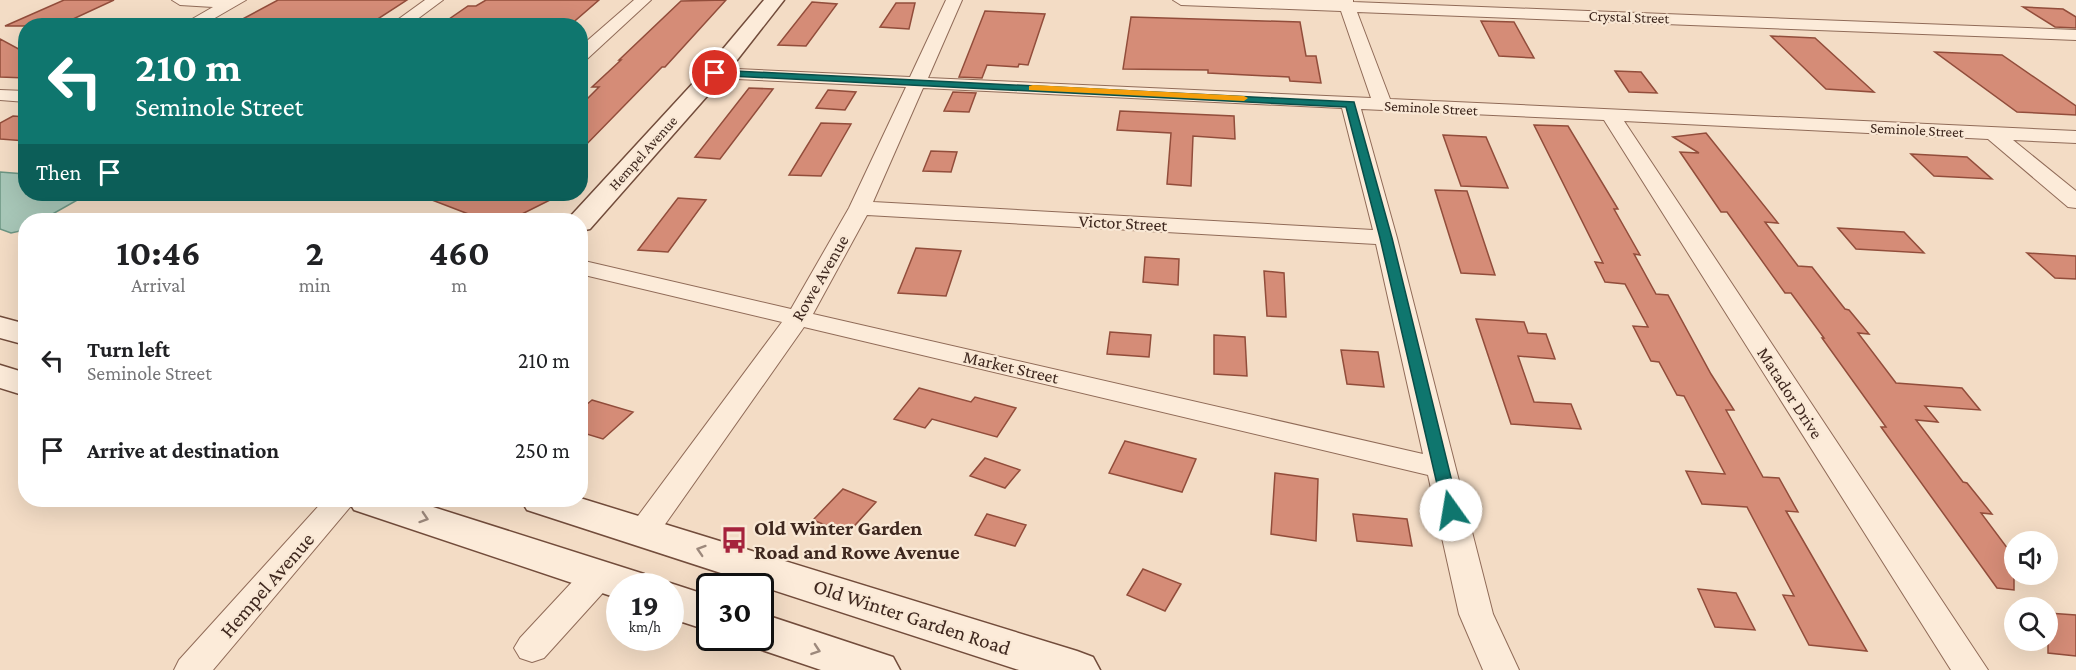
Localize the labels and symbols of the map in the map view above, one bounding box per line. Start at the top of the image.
street label: Crystal Street [1588,8,1671,27]
pin [689,47,740,98]
street label: Seminole Street [1384,98,1479,118]
street label: Hempel Avenue [606,112,681,194]
street label: Seminole Street [1870,120,1965,140]
street label: Victor Street [1078,211,1169,235]
street label: Rowe Avenue [787,231,853,325]
street label: Matador Drive [1753,344,1827,442]
street label: Market Street [961,346,1062,388]
position arrow [1419,478,1483,542]
one-way arrow [418,511,429,523]
place label: Old Winter Garden Road and Rowe Avenue [754,516,960,564]
bus stop icon: Old Winter Garden Road and Rowe Avenue [719,525,749,555]
street label: Hempel Avenue [215,528,319,642]
one-way arrow [696,545,707,558]
speed limit sign: 30 [696,573,774,651]
street label: Old Winter Garden Road [810,574,1014,660]
one-way arrow [810,642,821,655]

